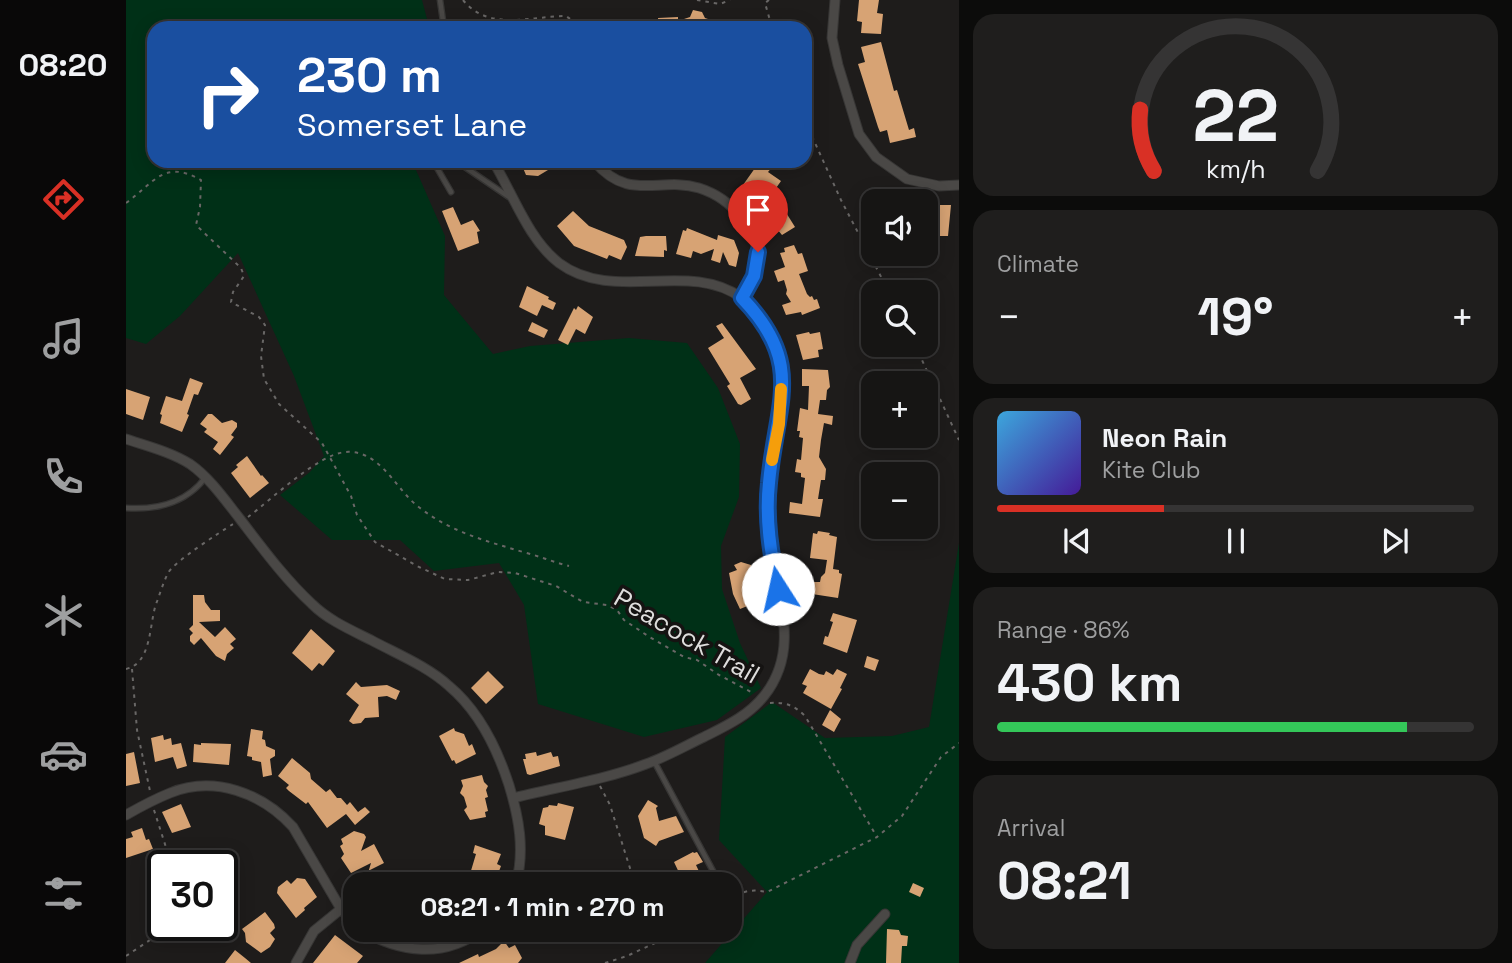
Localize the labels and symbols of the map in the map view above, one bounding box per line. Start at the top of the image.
pin [728,180,788,252]
position arrow [741,552,815,626]
street label: Peacock Trail [608,581,766,691]
speed limit sign: 30 [147,850,238,941]

